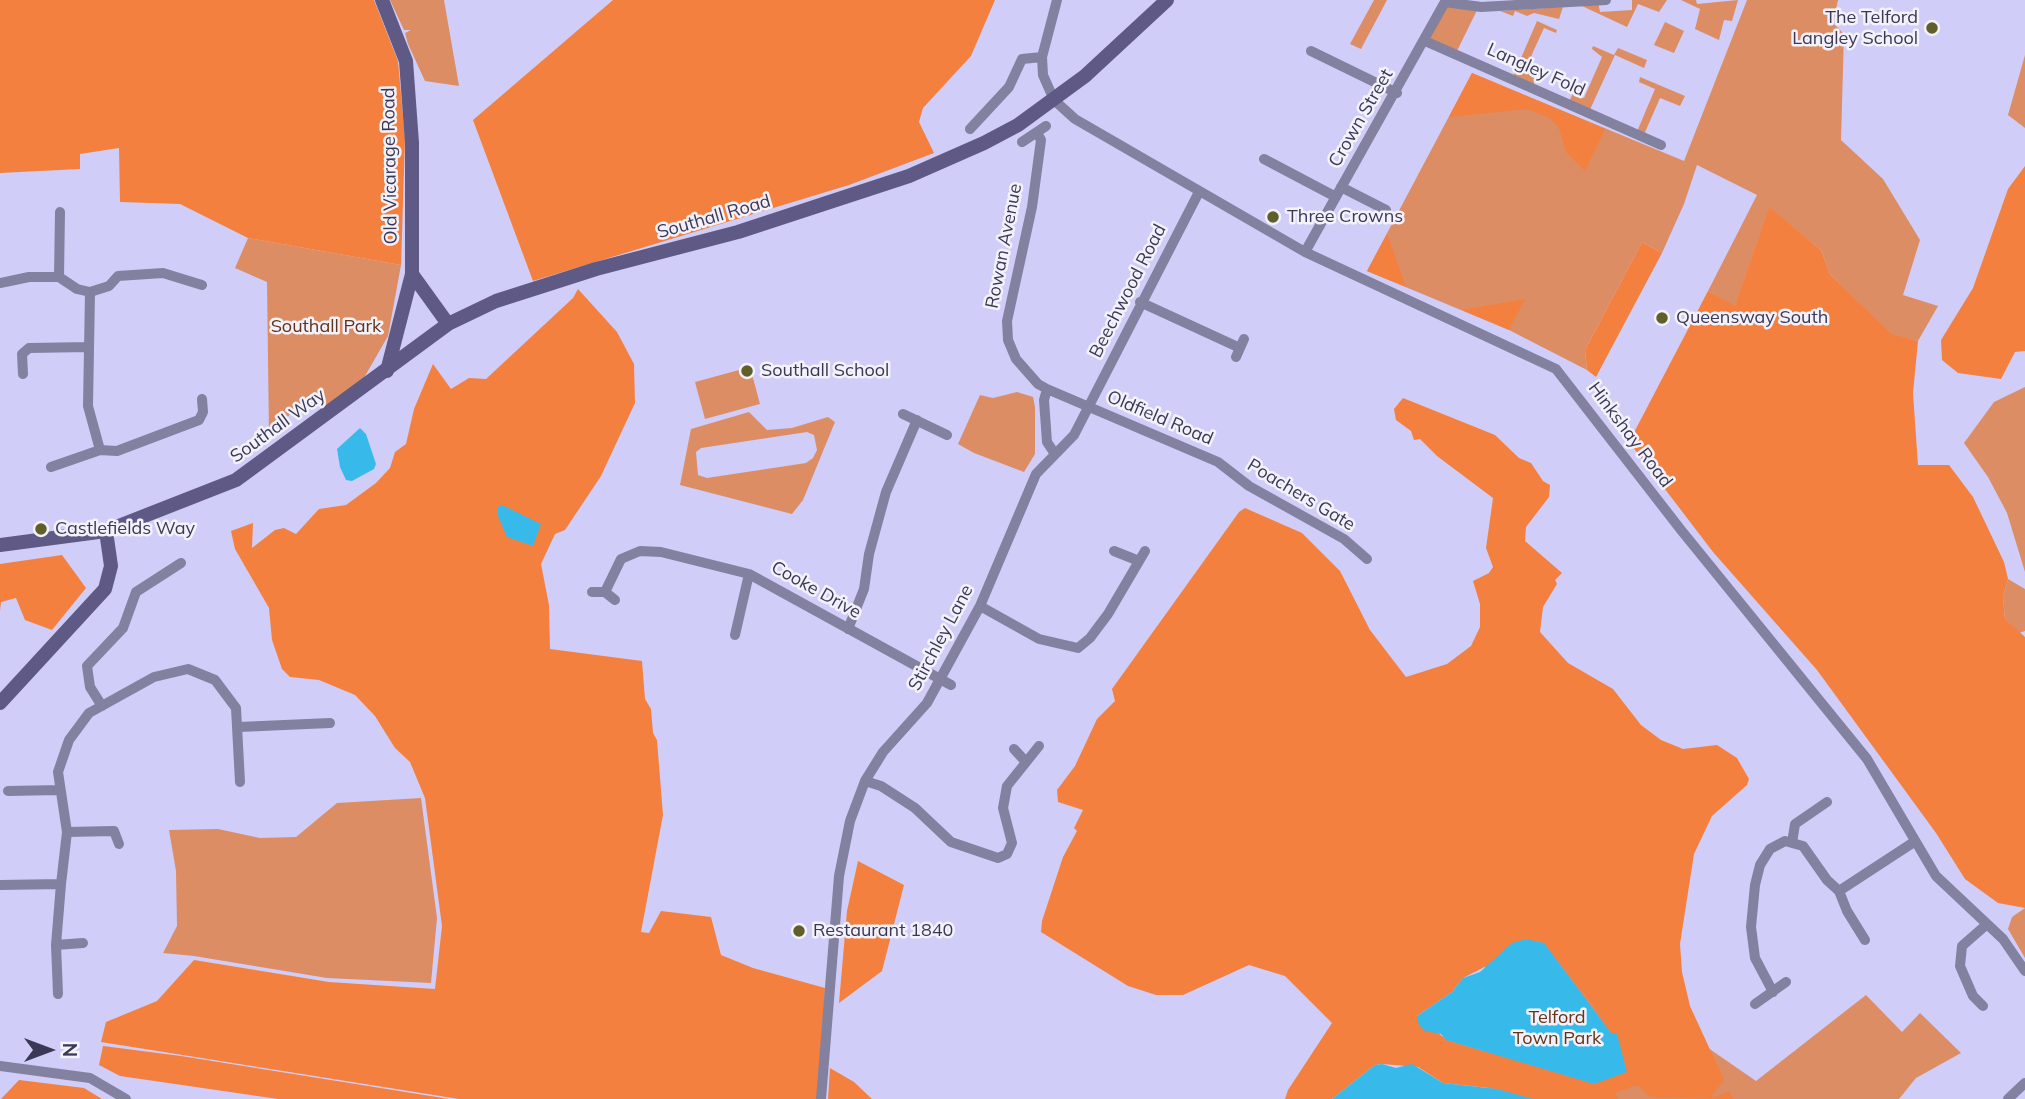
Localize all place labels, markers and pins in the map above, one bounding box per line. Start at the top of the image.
place label: The Telford Langley School [1792,7,1918,50]
marker: The Telford Langley School [1924,20,1940,36]
place label: Three Crowns [1287,206,1403,228]
marker: Three Crowns [1265,209,1281,225]
place label: Queensway South [1676,307,1828,329]
marker: Queensway South [1654,310,1670,326]
place label: Southall School [761,360,889,382]
marker: Southall School [739,363,755,379]
place label: Castlefields Way [55,518,195,540]
marker: Castlefields Way [33,521,49,537]
place label: Restaurant 1840 [813,920,953,942]
marker: Restaurant 1840 [791,923,807,939]

